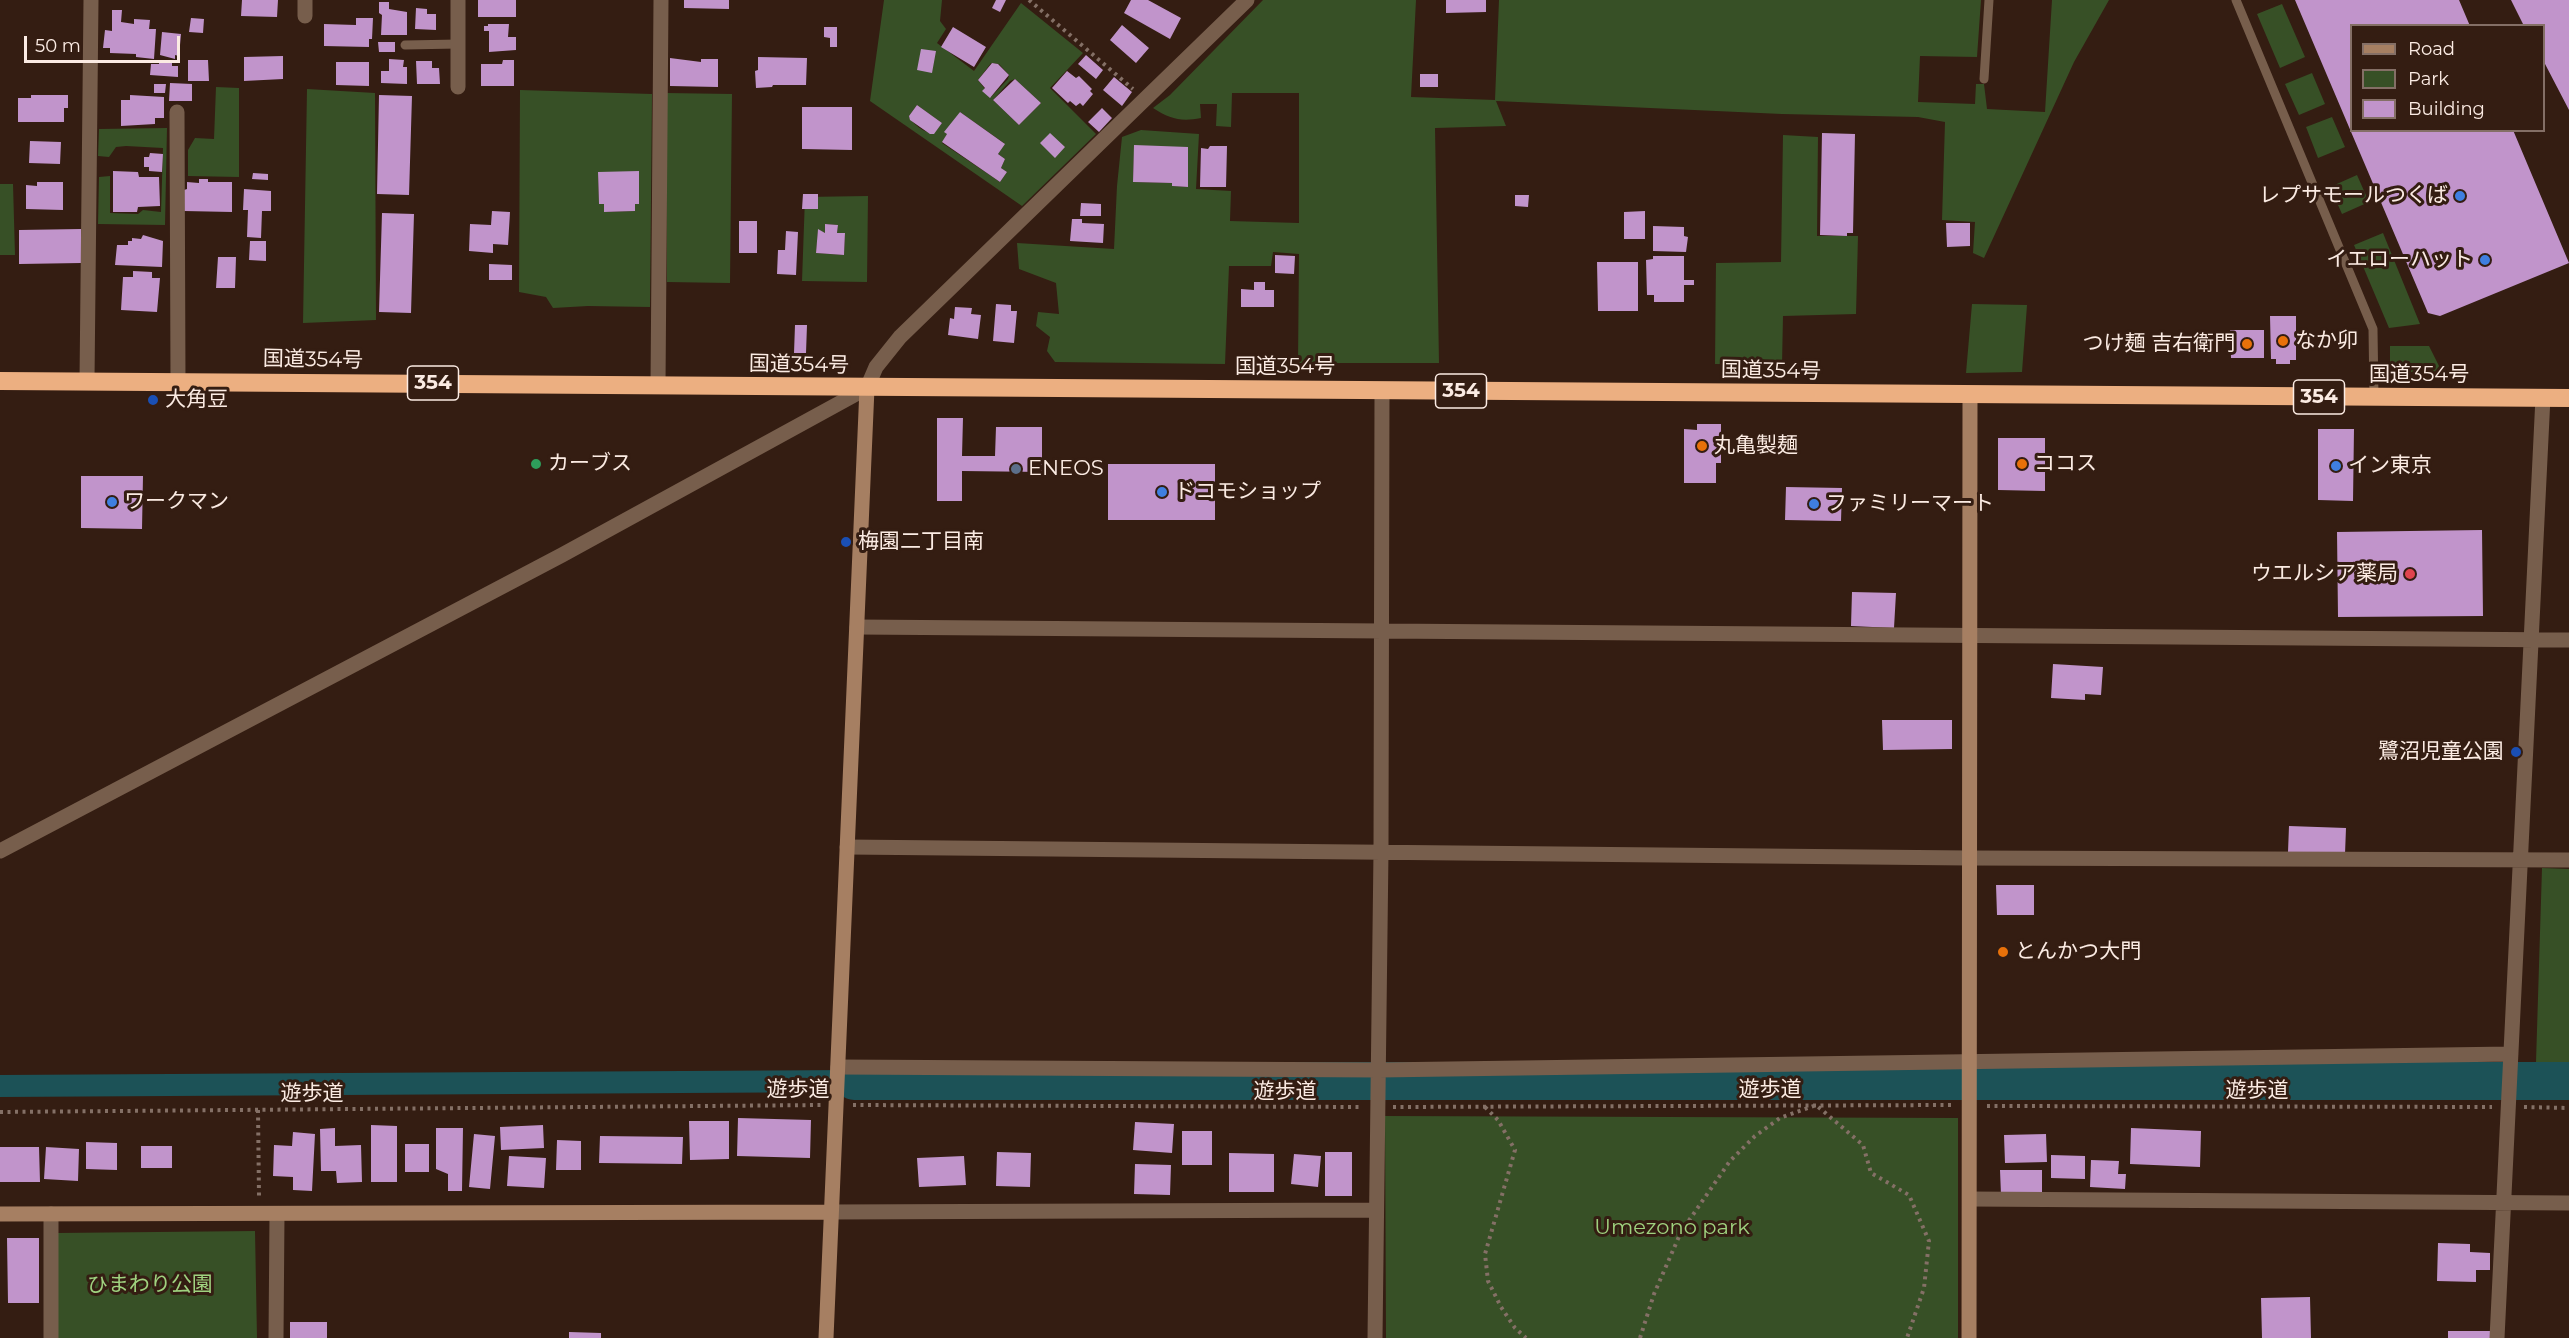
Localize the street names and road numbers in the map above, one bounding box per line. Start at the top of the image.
street label: 国道354号 [263,347,363,373]
street label: 国道354号 [749,352,849,378]
street label: 国道354号 [1235,354,1335,380]
street label: 国道354号 [1721,358,1821,384]
street label: 国道354号 [2369,362,2469,388]
road number: 354 [408,366,458,400]
road number: 354 [1436,374,1486,408]
road number: 354 [2294,380,2344,414]
street label: 遊歩道 [767,1077,829,1103]
street label: 遊歩道 [1739,1077,1801,1103]
street label: 遊歩道 [2226,1078,2288,1104]
street label: 遊歩道 [1254,1079,1316,1105]
street label: 遊歩道 [281,1081,343,1107]

